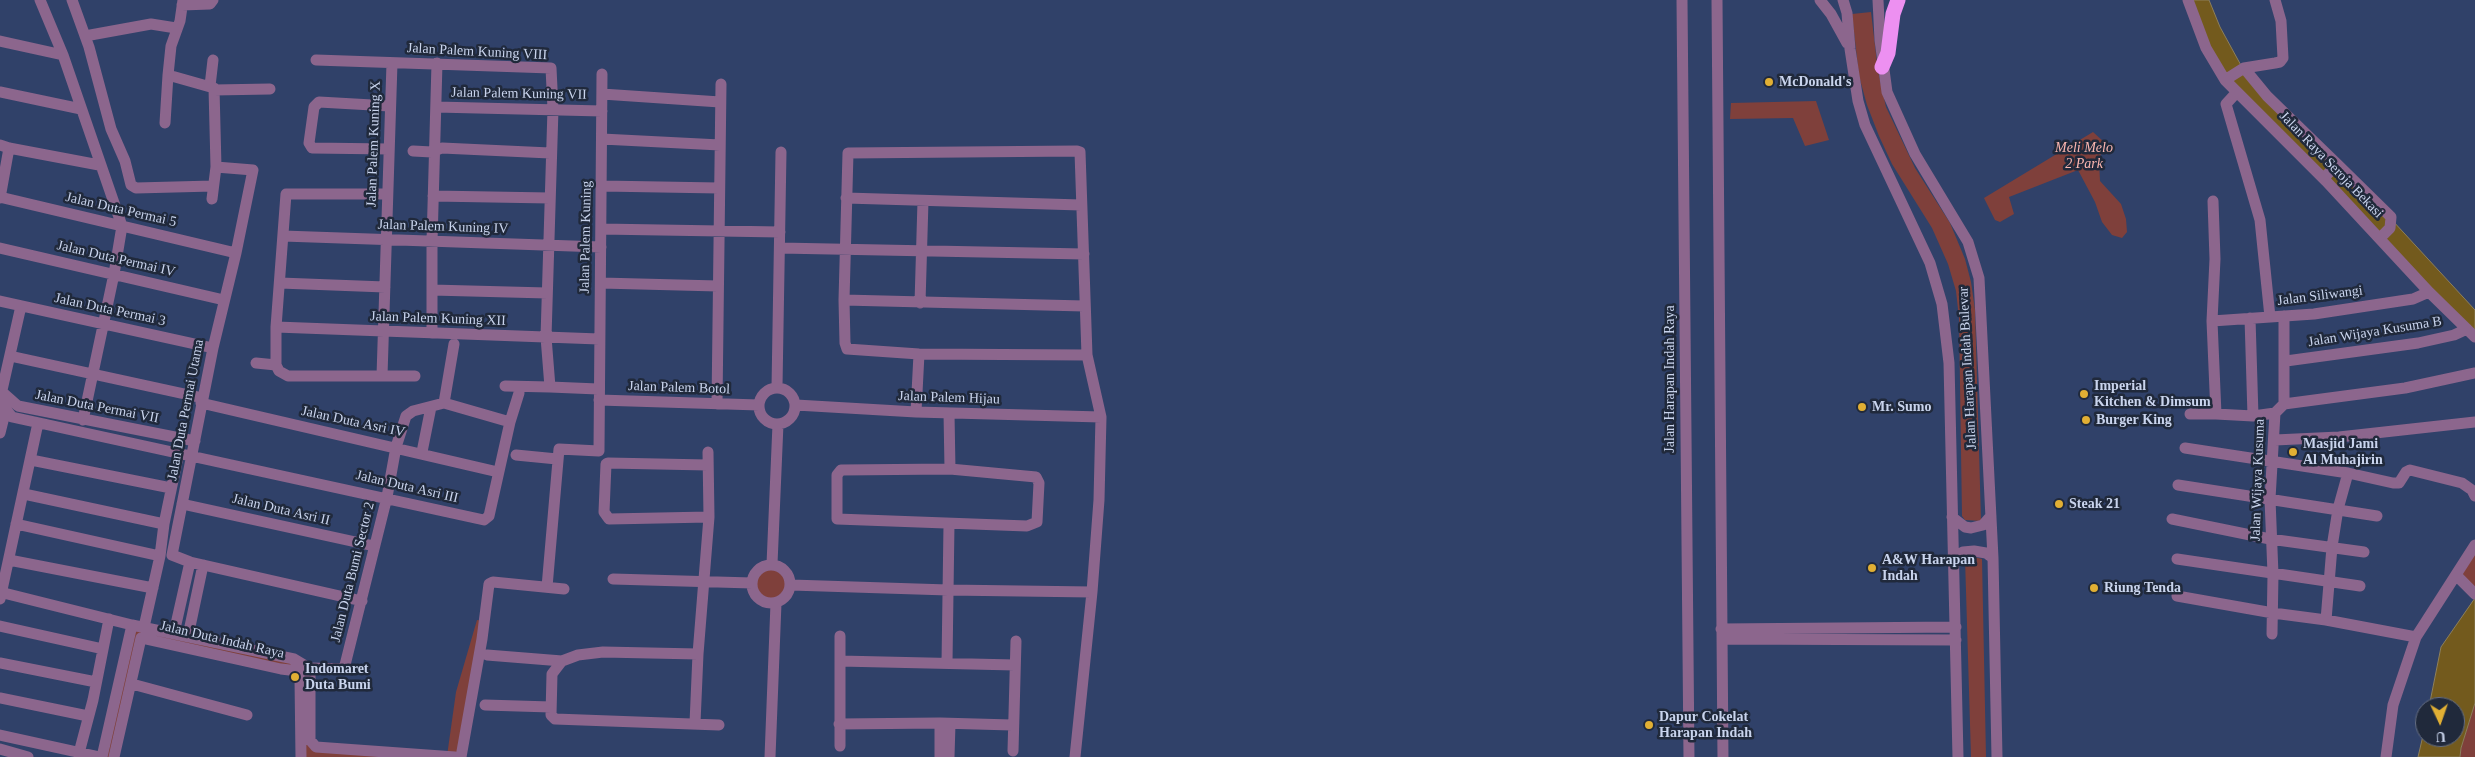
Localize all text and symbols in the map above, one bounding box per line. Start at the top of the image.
street label: Jalan Palem Kuning VIII [406,40,548,64]
place label: McDonald's [1779,74,1851,90]
marker: McDonald's [1763,76,1775,88]
street label: Jalan Palem Kuning X [363,81,385,207]
street label: Jalan Palem Kuning VII [451,84,587,104]
street label: Jalan Raya Seroja Bekasi [2276,108,2386,222]
park label: Meli Melo 2 Park [2055,140,2113,172]
street label: Jalan Palem Kuning [577,180,595,294]
street label: Jalan Duta Permai 5 [64,189,178,231]
street label: Jalan Palem Kuning IV [377,216,509,238]
street label: Jalan Duta Permai IV [55,237,177,281]
street label: Jalan Siliwangi [2276,282,2364,310]
street label: Jalan Harapan Indah Bulevar [1955,286,1981,450]
street label: Jalan Duta Permai 3 [53,290,167,330]
street label: Jalan Harapan Indah Raya [1662,305,1678,453]
street label: Jalan Palem Kuning XII [370,308,506,330]
street label: Jalan Wijaya Kusuma B [2307,313,2443,351]
street label: Jalan Duta Permai Utama [164,338,208,482]
street label: Jalan Palem Botol [628,378,730,398]
place label: Imperial Kitchen & Dimsum [2094,378,2211,411]
street label: Jalan Duta Permai VII [34,387,160,427]
street label: Jalan Palem Hijau [898,388,1000,408]
marker: Imperial Kitchen & Dimsum [2078,388,2090,400]
place label: Mr. Sumo [1872,399,1931,415]
marker: Mr. Sumo [1856,401,1868,413]
street label: Jalan Duta Asri IV [300,403,406,441]
place label: Burger King [2096,412,2172,428]
marker: Burger King [2080,414,2092,426]
street label: Jalan Wijaya Kusuma [2247,419,2269,541]
place label: Masjid Jami Al Muhajirin [2303,436,2383,468]
marker: Masjid Jami Al Muhajirin [2287,446,2299,458]
street label: Jalan Duta Asri III [354,467,460,507]
street label: Jalan Duta Asri II [230,491,332,529]
place label: Steak 21 [2069,496,2120,512]
marker: Steak 21 [2053,498,2065,510]
street label: Jalan Duta Bumi Sector 2 [327,500,379,644]
place label: A&W Harapan Indah [1882,552,1975,584]
marker: A&W Harapan Indah [1866,562,1878,574]
place label: Riung Tenda [2104,580,2181,596]
marker: Riung Tenda [2088,582,2100,594]
street label: Jalan Duta Indah Raya [158,618,286,662]
place label: Indomaret Duta Bumi [305,661,371,694]
marker: Indomaret Duta Bumi [289,671,301,683]
north arrow [2415,697,2465,747]
place label: Dapur Cokelat Harapan Indah [1659,709,1752,742]
marker: Dapur Cokelat Harapan Indah [1643,719,1655,731]
text: U [2435,729,2446,744]

